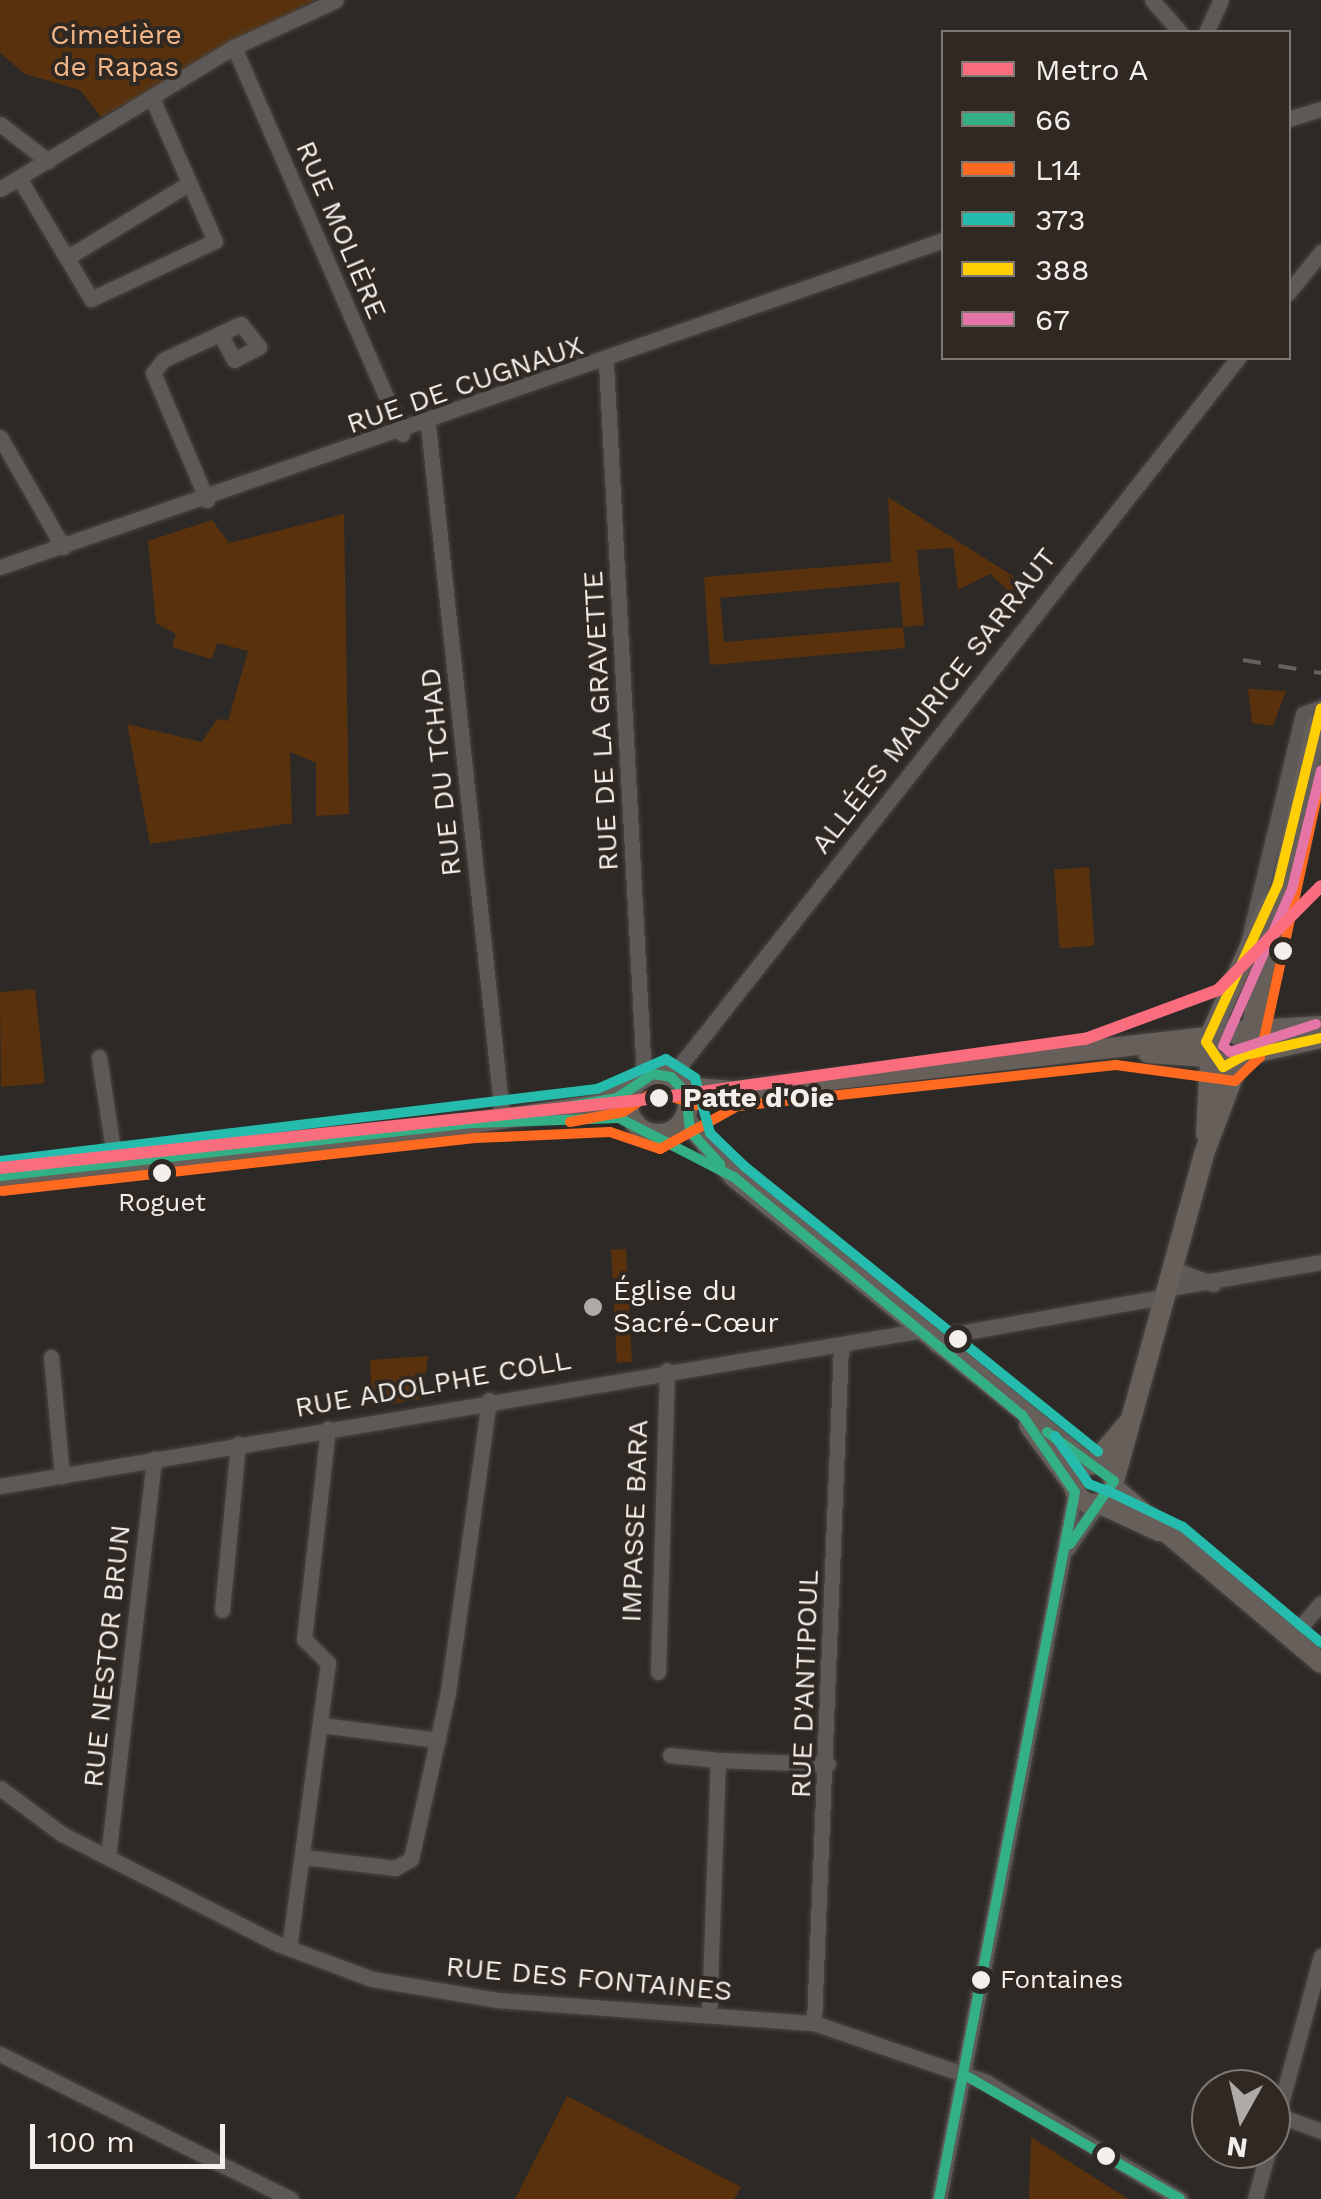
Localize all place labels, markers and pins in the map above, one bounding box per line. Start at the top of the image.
unlabelled marker [1273,941,1293,961]
place label: Patte d'Oie [683,1081,835,1115]
marker: Patte d'Oie [644,1083,674,1113]
marker: Roguet [152,1163,172,1183]
place label: Roguet [118,1187,206,1219]
place label: Église du Sacré-Cœur [613,1274,779,1340]
marker: Église du Sacré-Cœur [582,1296,604,1318]
unlabelled marker [948,1329,968,1349]
place label: Fontaines [1000,1964,1123,1996]
marker: Fontaines [971,1970,991,1990]
unlabelled marker [1096,2146,1116,2166]

